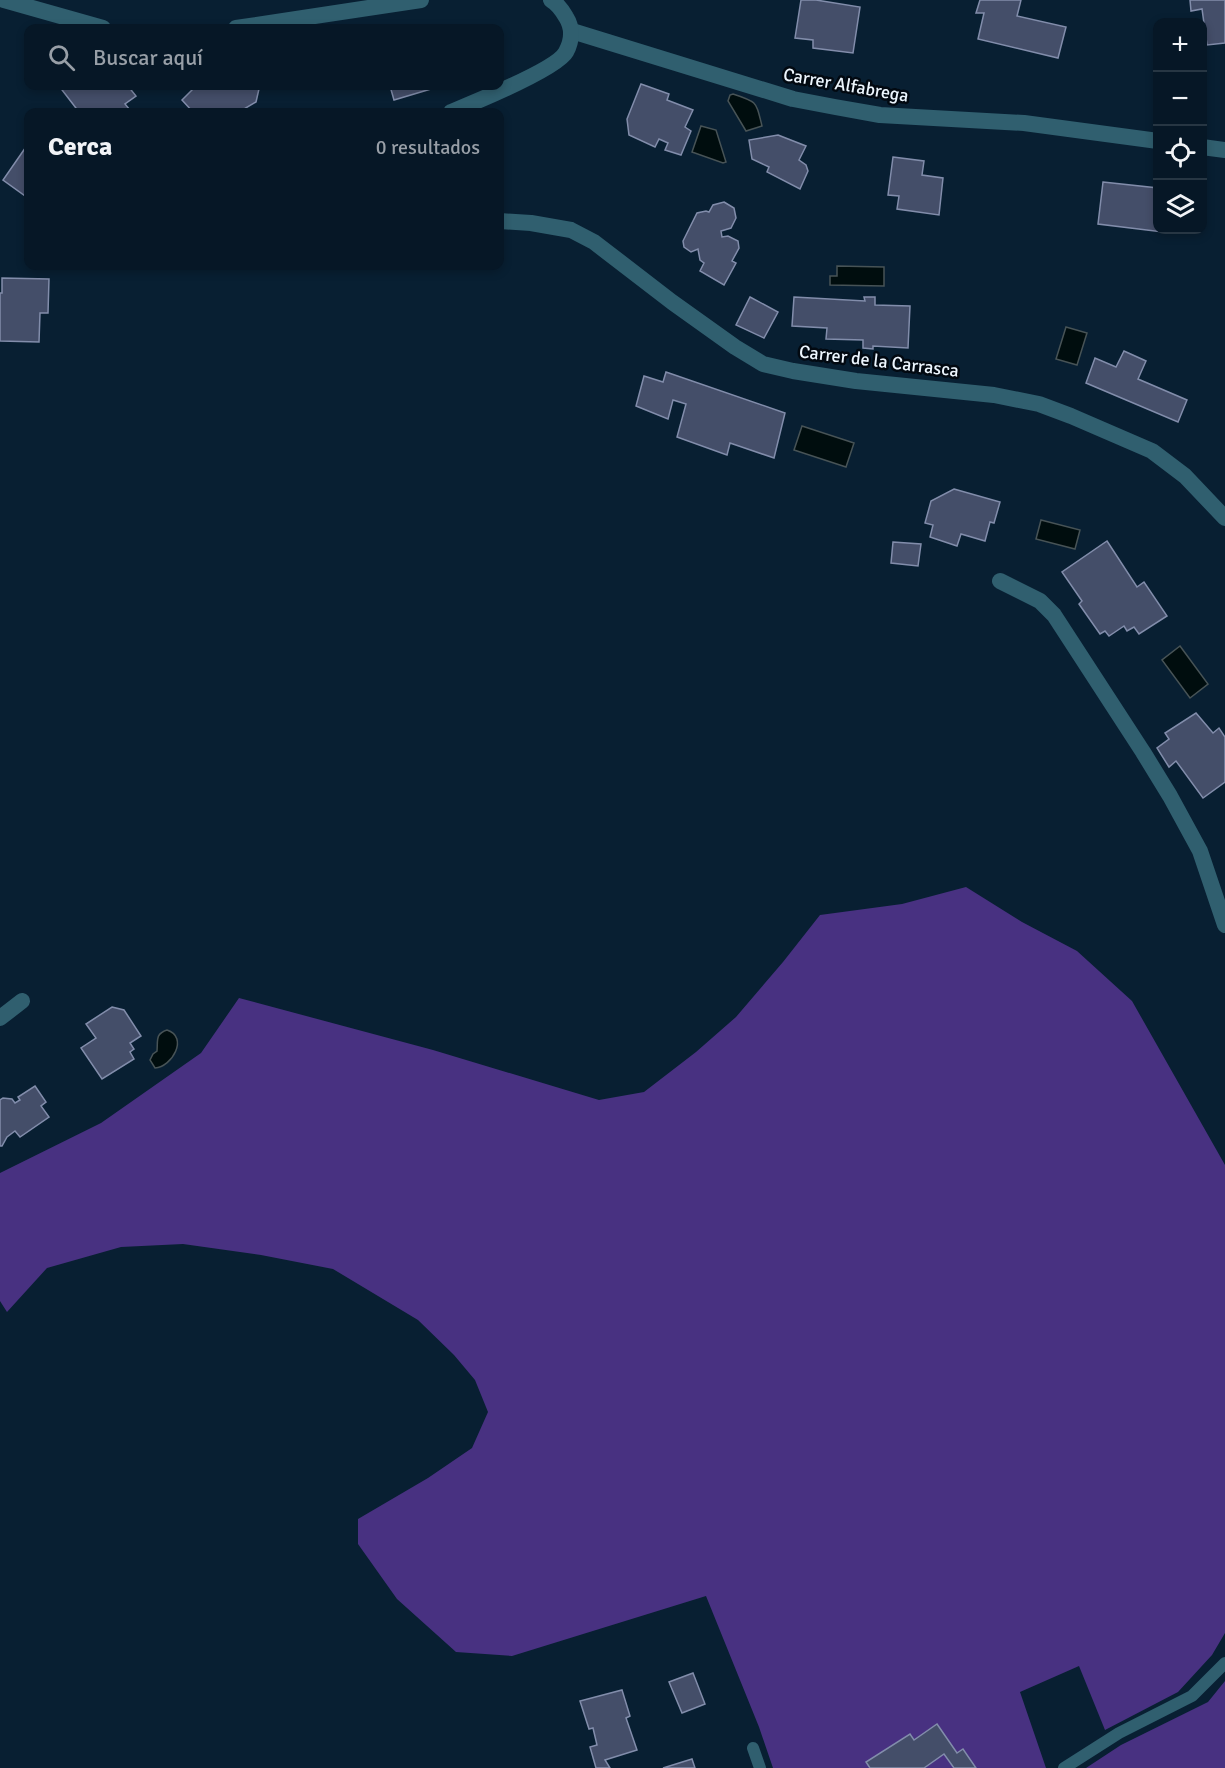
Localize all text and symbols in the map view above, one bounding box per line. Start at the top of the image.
map controls [1153,18,1207,234]
button: + [1153,18,1207,72]
search box [24,24,504,90]
icon: search [45,41,78,74]
text: Buscar aquí [93,44,203,71]
street label: Carrer Alfabrega [782,63,910,107]
button: − [1153,72,1207,126]
button: locate [1153,126,1207,180]
text: Cerca [48,131,112,163]
text: 0 resultados [376,135,480,160]
button: layers [1153,180,1207,234]
street label: Carrer de la Carrasca [798,340,960,382]

